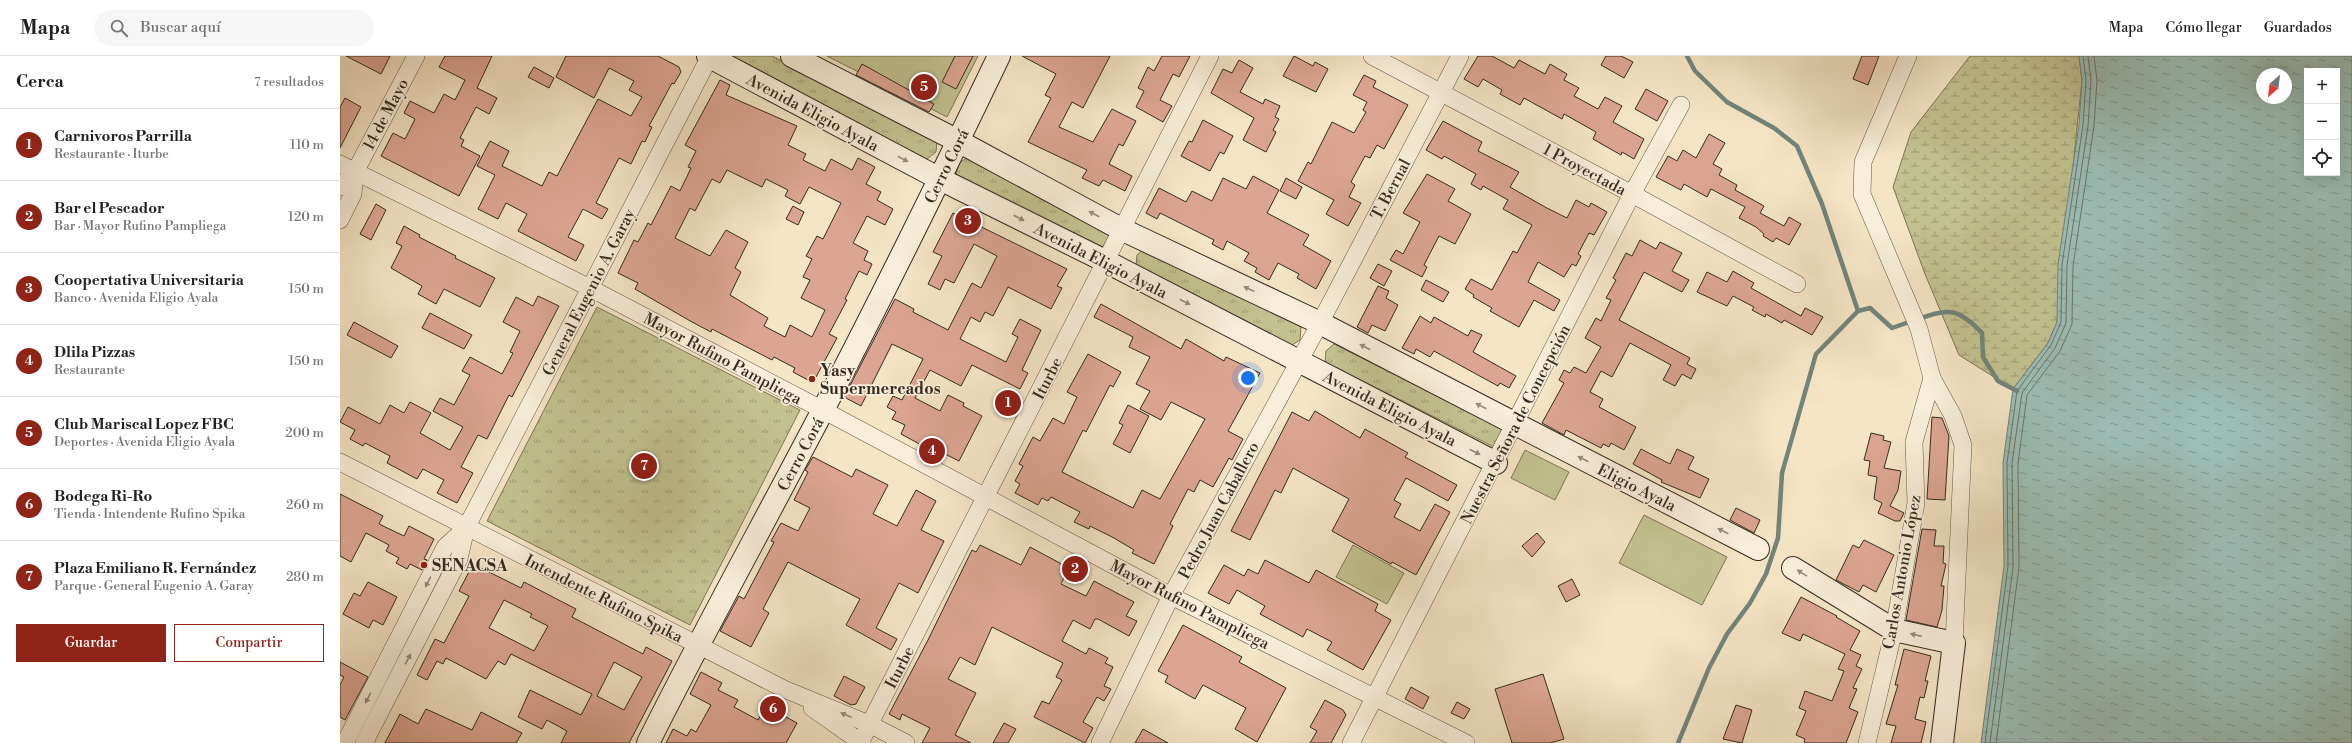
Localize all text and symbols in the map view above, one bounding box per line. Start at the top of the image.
search box [94,10,374,46]
text: Mapa [20,16,70,40]
icon: search [108,17,130,39]
text: Buscar aquí [140,18,221,37]
text: Mapa [2109,19,2143,37]
text: Cómo llegar [2165,19,2242,37]
text: Guardados [2264,19,2332,37]
north arrow [2256,68,2292,104]
map controls [2304,68,2340,176]
button: + [2304,68,2340,104]
street label: Avenida Eligio Ayala [742,69,883,157]
text: Cerca [16,71,64,93]
pin: 5 [911,72,937,102]
text: 7 resultados [254,74,324,90]
street label: 14 de Mayo [359,75,413,154]
button: − [2304,104,2340,140]
street label: Cerro Corá [920,125,974,207]
text: Carnivoros Parrilla [54,127,192,146]
text: 1 [26,137,32,153]
text: 110 m [290,137,324,153]
street label: 1 Proyectada [1539,140,1630,201]
button: locate [2304,140,2340,176]
text: Restaurante · Iturbe [54,146,169,162]
street label: T. Bernal [1367,155,1415,223]
one-way arrow [897,156,909,163]
text: Bar el Pescador [54,199,165,218]
street label: General Eugenio A. Garay [538,205,640,379]
pin: 3 [955,206,981,236]
text: 2 [25,209,33,225]
text: 120 m [288,209,324,225]
one-way arrow [1088,211,1100,218]
one-way arrow [1013,215,1025,221]
text: Bar · Mayor Rufino Pampliega [54,218,226,234]
street label: Avenida Eligio Ayala [1030,218,1171,304]
text: Coopertativa Universitaria [54,271,244,290]
text: 3 [25,281,33,297]
text: 150 m [289,281,324,297]
one-way arrow [1243,286,1254,292]
text: Banco · Avenida Eligio Ayala [54,290,218,306]
one-way arrow [1179,299,1191,306]
street label: Mayor Rufino Pampliega [640,309,806,410]
street label: Nuestra Señora de Concepción [1457,321,1575,528]
text: Dlila Pizzas [54,343,135,362]
one-way arrow [1359,343,1371,350]
text: 4 [25,353,33,369]
text: 150 m [289,353,324,369]
street label: Iturbe [1029,354,1067,403]
place label: Yasy Supermercados [820,361,941,399]
text: Restaurante [54,362,125,378]
street label: Avenida Eligio Ayala [1319,366,1460,452]
your location [1238,368,1258,388]
marker: Yasy Supermercados [807,374,817,384]
pin: 1 [995,388,1021,418]
one-way arrow [1475,403,1486,410]
street label: Cerro Corá [773,414,829,495]
text: Club Mariscal Lopez FBC [54,415,234,434]
text: 5 [25,425,33,441]
text: 200 m [285,425,324,441]
text: Deportes · Avenida Eligio Ayala [54,434,235,450]
pin: 4 [919,436,945,466]
street label: Pedro Juan Caballero [1174,438,1264,583]
one-way arrow [1469,449,1480,455]
pin: 7 [631,451,657,481]
one-way arrow [1577,456,1588,462]
street label: Eligio Ayala [1594,460,1680,517]
text: Bodega Ri-Ro [54,487,152,506]
street label: Carlos Antonio López [1879,493,1925,651]
text: 6 [25,497,33,513]
text: 260 m [286,497,324,513]
text: Tienda · Intendente Rufino Spika [54,506,245,522]
one-way arrow [1717,528,1729,534]
street label: Intendente Rufino Spika [521,550,687,648]
pin: 2 [1062,554,1088,584]
place label: SENACSA [432,556,508,576]
street label: Mayor Rufino Pampliega [1106,556,1274,654]
text: Plaza Emiliano R. Fernández [54,559,256,578]
marker: SENACSA [419,560,429,570]
text: 7 [25,569,33,585]
text: 280 m [286,569,324,585]
one-way arrow [1796,570,1808,577]
one-way arrow [424,576,431,588]
text: Parque · General Eugenio A. Garay [54,578,254,594]
button: Guardar [16,624,166,662]
button: Compartir [174,624,324,662]
one-way arrow [1910,631,1922,637]
street label: Iturbe [881,643,919,692]
one-way arrow [404,653,411,664]
one-way arrow [365,692,372,703]
pin: 6 [760,694,786,724]
one-way arrow [839,711,851,717]

